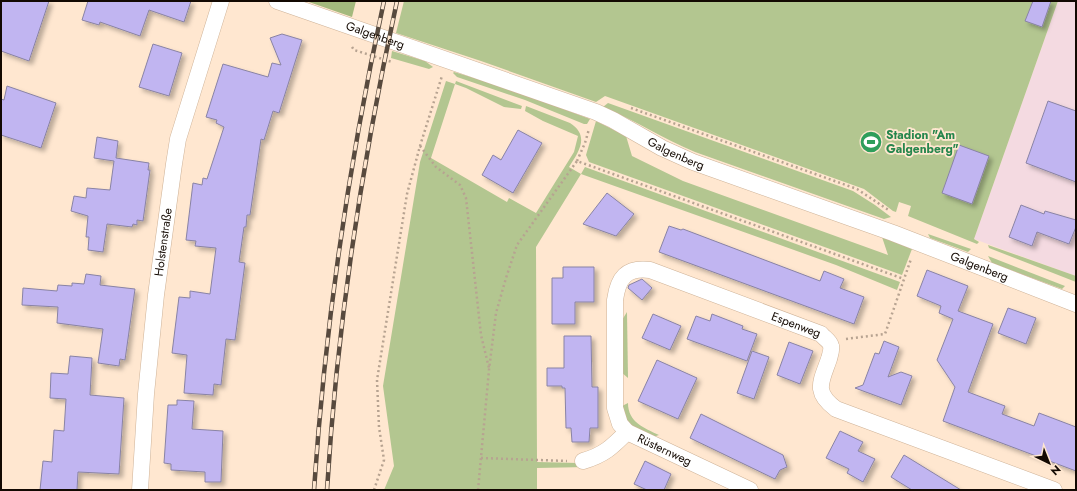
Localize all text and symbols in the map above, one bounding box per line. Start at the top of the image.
street label: Galgenberg [343,17,407,54]
place label: Stadion "Am Galgenberg" [886,126,959,158]
sports icon: Stadion "Am Galgenberg" [858,129,884,155]
street label: Galgenberg [644,132,707,174]
street label: Holstenstraße [150,207,177,277]
street label: Galgenberg [948,247,1011,286]
street label: Espenweg [769,307,824,342]
street label: Rüsternweg [634,429,695,470]
north arrow [1029,443,1069,483]
text: N [1047,461,1064,479]

